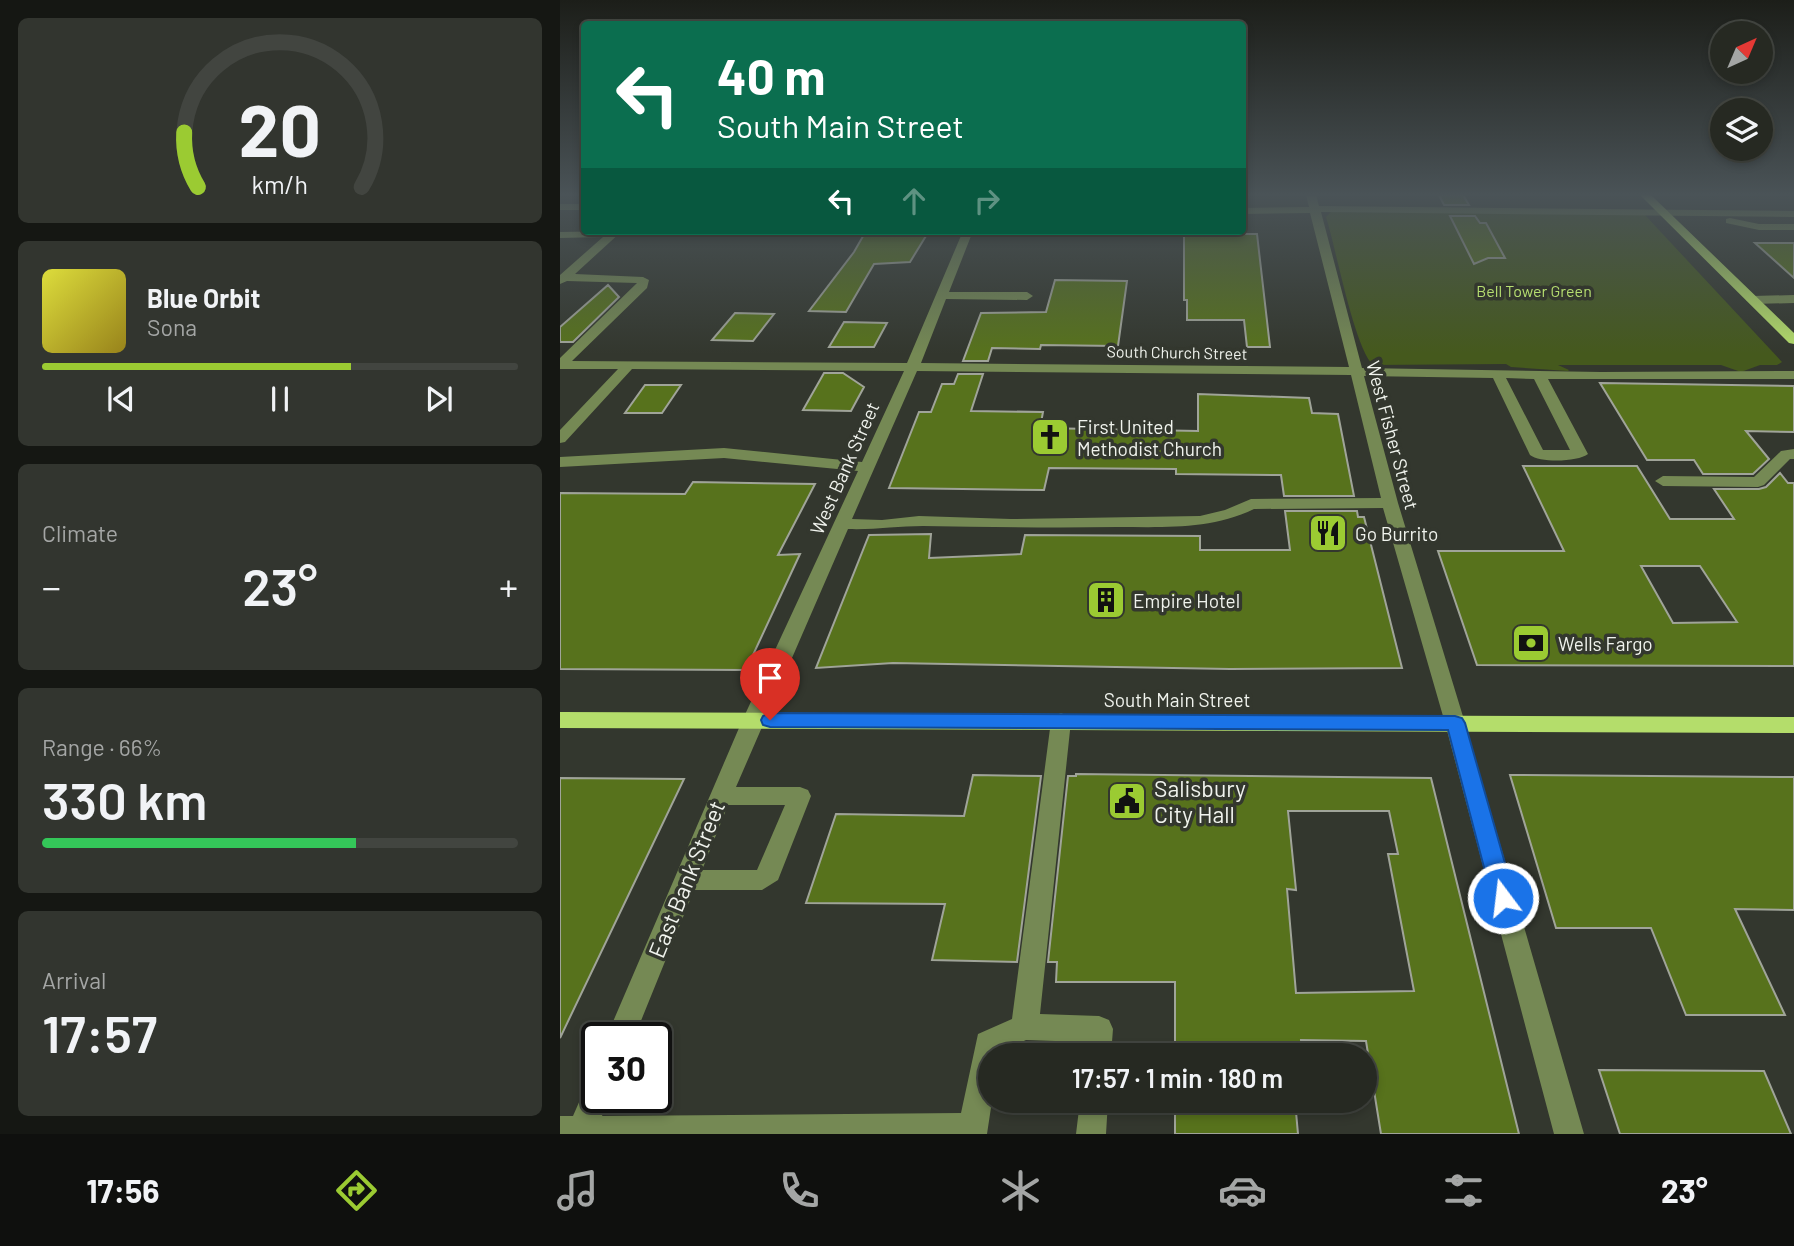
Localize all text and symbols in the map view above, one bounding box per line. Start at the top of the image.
north arrow [1710,21,1773,84]
map controls [1710,21,1773,161]
text: 40 m [717,46,825,105]
icon: left [602,49,693,140]
text: 20 [239,84,321,172]
button: layers [1710,98,1773,161]
text: South Main Street [717,106,964,144]
text: km/h [252,168,308,198]
icon: left [822,182,860,220]
icon: ahead [895,182,933,220]
icon: right [968,182,1006,220]
park label: Bell Tower Green [1476,281,1592,300]
text: Blue Orbit [147,282,260,313]
text: Sona [147,313,197,341]
street label: South Church Street [1106,341,1248,363]
street label: West Fisher Street [1362,358,1424,512]
icon: previous [102,380,140,418]
icon: pause [261,380,299,418]
icon: next [420,380,458,418]
street label: West Bank Street [805,398,883,538]
place label: First United Methodist Church [1077,415,1222,460]
church icon: First United Methodist Church [1029,416,1071,458]
restaurant icon: Go Burrito [1307,512,1349,554]
text: Climate [42,519,118,547]
place label: Go Burrito [1355,522,1438,545]
text: 23° [242,554,318,616]
text: − [42,563,61,609]
text: + [499,563,518,609]
building icon: Empire Hotel [1085,579,1127,621]
place label: Empire Hotel [1133,589,1240,612]
bank icon: Wells Fargo [1510,622,1552,664]
place label: Wells Fargo [1558,632,1653,655]
pin [740,648,800,720]
icon: arrive [751,659,789,697]
street label: South Main Street [1104,688,1250,711]
text: Range · 66% [42,733,162,761]
text: 330 km [42,768,207,830]
place label: Salisbury City Hall [1154,774,1246,828]
public building icon: Salisbury City Hall [1106,780,1148,822]
street label: East Bank Street [642,796,730,962]
position arrow [1466,861,1540,935]
text: Arrival [42,966,106,994]
text: 17:57 [42,1001,157,1063]
speed limit sign: 30 [581,1022,672,1113]
text: 17:57 · 1 min · 180 m [1072,1062,1283,1093]
icon: directions [332,1166,381,1215]
icon: music [553,1166,602,1215]
icon: phone [775,1166,824,1215]
icon: climate [996,1166,1045,1215]
icon: car [1218,1166,1267,1215]
icon: filters [1439,1166,1488,1215]
text: 17:56 [86,1171,160,1209]
text: 23° [1661,1171,1708,1209]

